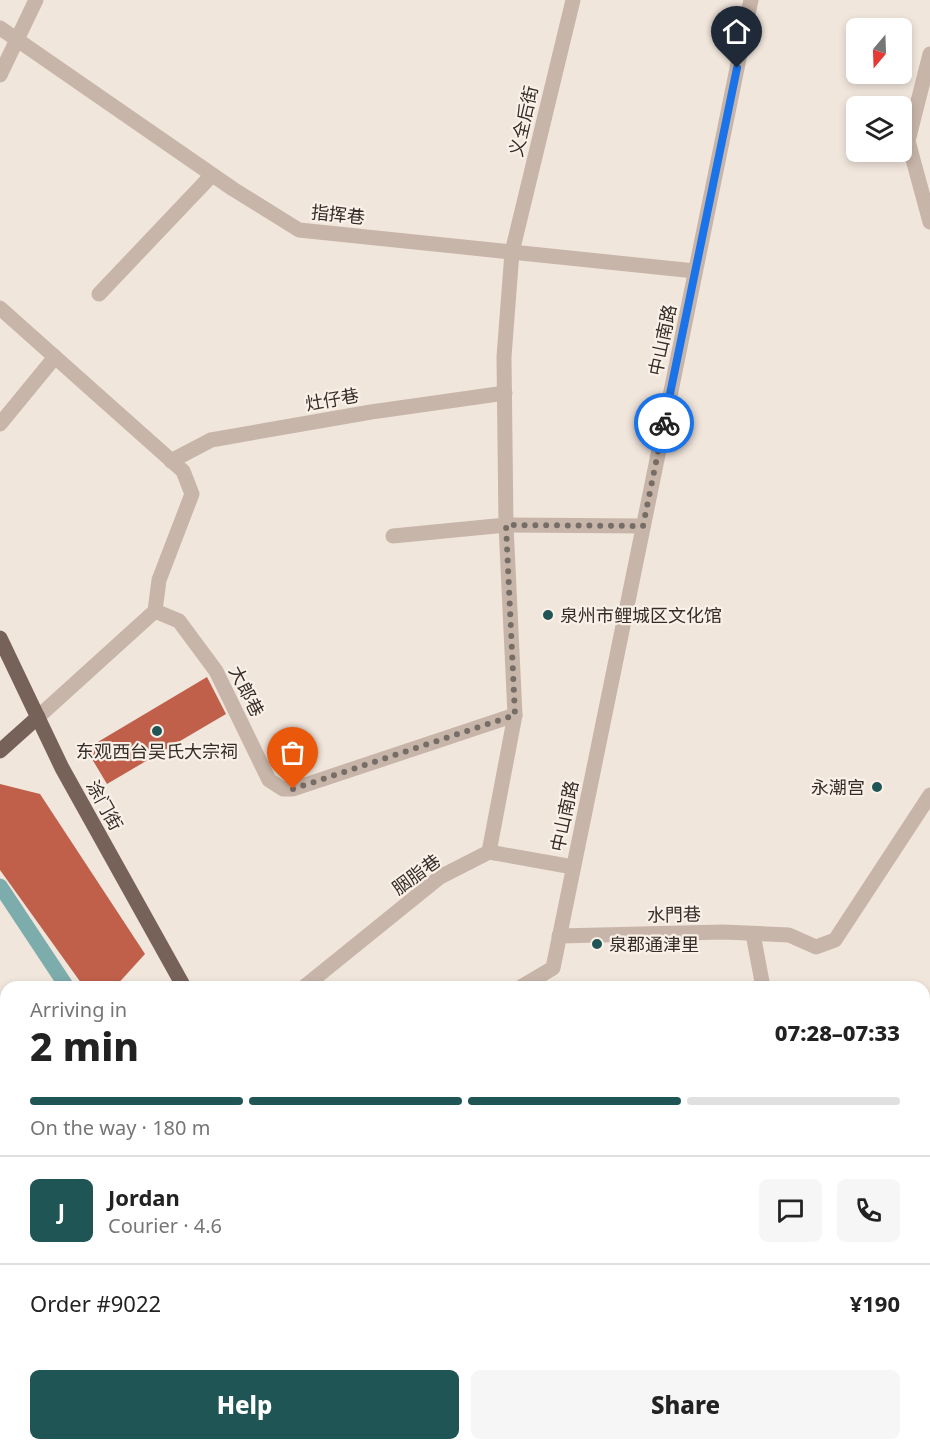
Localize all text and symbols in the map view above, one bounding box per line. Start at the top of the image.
pin [711,6,762,68]
icon: home [720,15,753,48]
north arrow [846,18,912,84]
map controls [846,18,912,162]
street label: 义全后街 [503,83,543,159]
button: layers [846,96,912,162]
street label: 指挥巷 [310,199,366,229]
street label: 中山南路 [643,302,681,378]
street label: 灶仔巷 [303,382,361,416]
courier [634,393,694,453]
icon: bike [648,407,681,440]
place label: 泉州市鲤城区文化馆 [560,603,722,627]
marker: 泉州市鲤城区文化馆 [541,608,555,622]
street label: 大郎巷 [224,661,270,721]
marker: 东观西台吴氏大宗祠 [150,724,164,738]
pin [267,727,318,789]
icon: bag [276,736,309,769]
place label: 东观西台吴氏大宗祠 [76,739,238,763]
place label: 永潮宫 [811,775,865,799]
street label: 涂门街 [81,776,129,834]
street label: 中山南路 [545,778,583,854]
marker: 永潮宫 [870,780,884,794]
street label: 胭脂巷 [387,848,445,900]
street label: 水門巷 [647,902,701,926]
place label: 泉郡通津里 [609,932,699,956]
marker: 泉郡通津里 [590,937,604,951]
text: Arriving in [30,996,127,1023]
text: 07:28–07:33 [775,1017,900,1047]
text: 2 min [30,1019,139,1072]
text: On the way · 180 m [30,1114,210,1141]
button: chat [759,1179,822,1242]
button: phone [837,1179,900,1242]
text: Jordan [108,1182,180,1212]
text: J [58,1195,65,1225]
text: Courier · 4.6 [108,1212,222,1239]
text: Order #9022 [30,1288,161,1318]
text: ¥190 [850,1288,900,1318]
button: Help [30,1370,459,1439]
button: Share [471,1370,900,1439]

